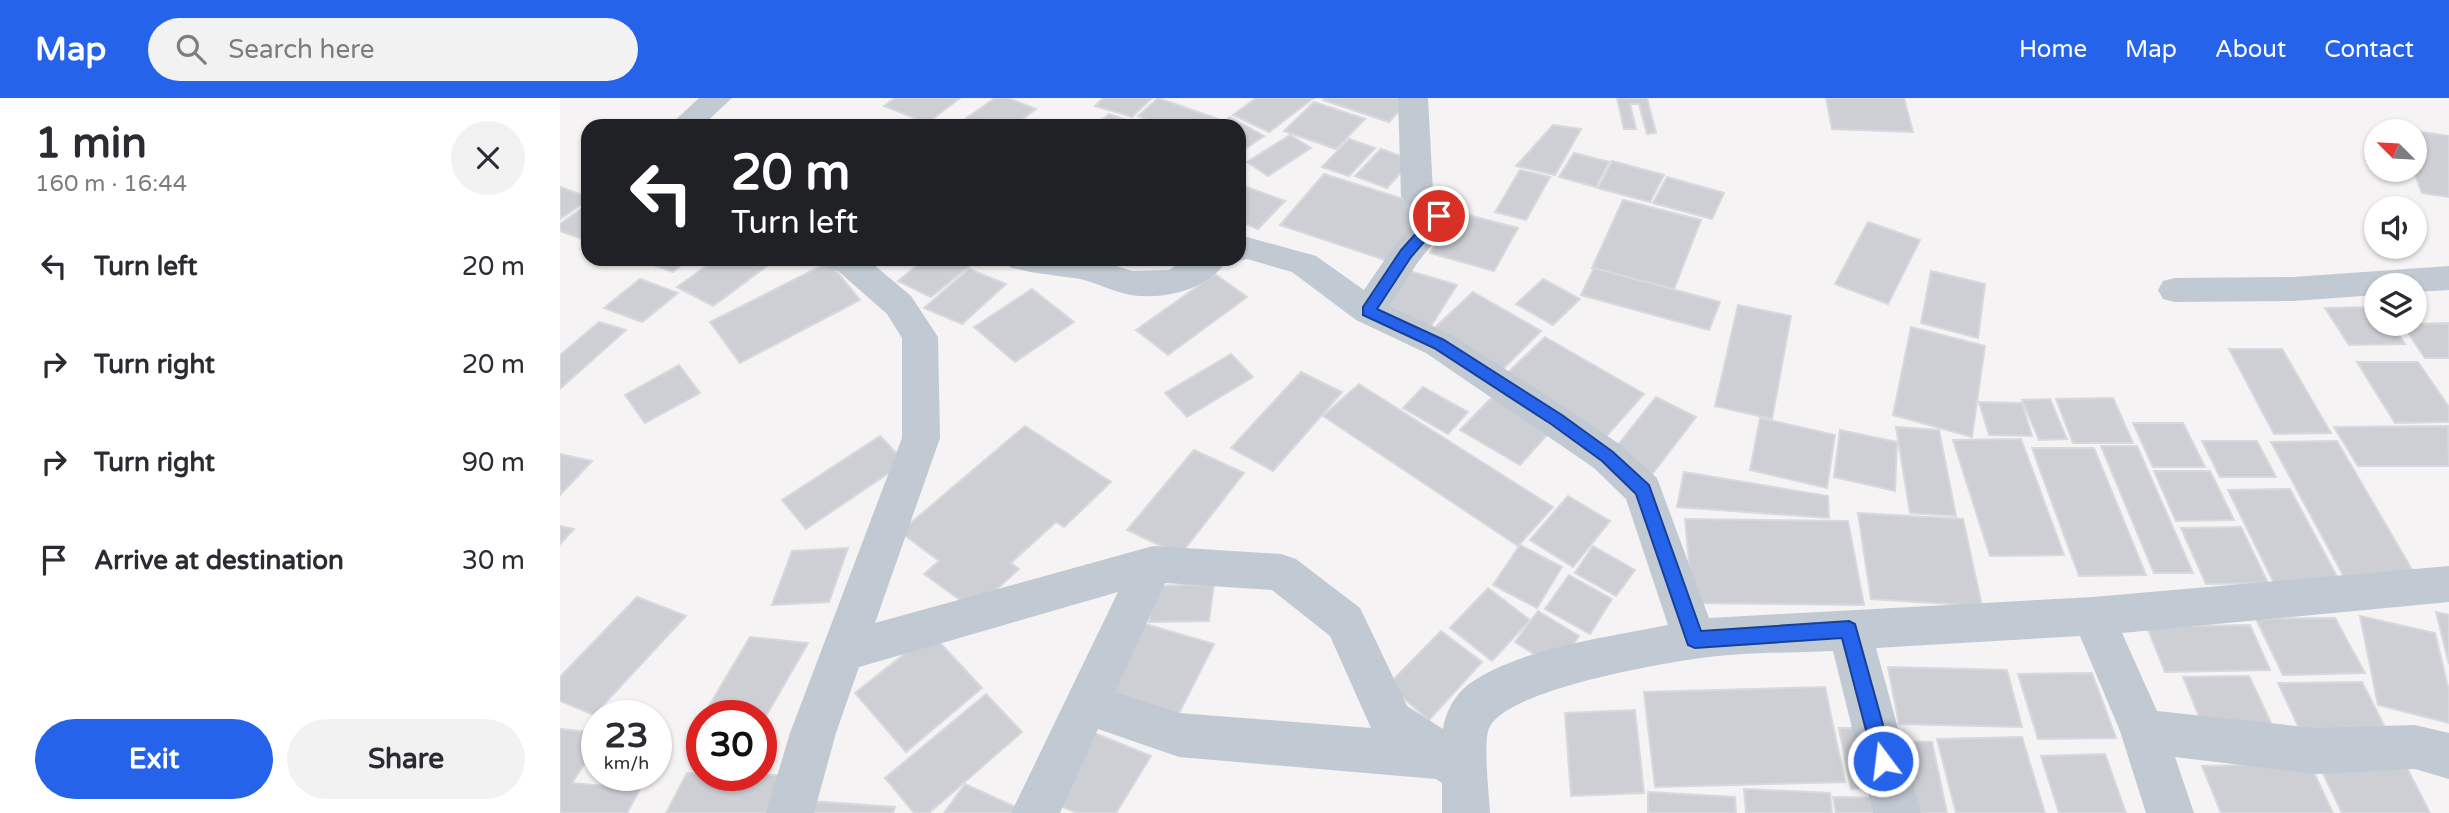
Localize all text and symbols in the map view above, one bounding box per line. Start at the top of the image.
search box [148,18,638,81]
text: Map [35,30,106,69]
icon: search [172,30,210,68]
text: Search here [228,34,374,65]
text: Home [2019,35,2087,64]
text: Map [2125,35,2177,64]
text: About [2215,35,2286,64]
text: Contact [2324,35,2414,64]
text: 1 min [35,118,147,169]
north arrow [2364,119,2427,182]
map controls [2364,119,2427,336]
button: close [451,121,525,195]
text: 20 m [731,144,850,203]
icon: left [616,147,707,238]
text: 160 m · 16:44 [35,170,187,198]
pin [1409,186,1469,246]
button: sound [2364,196,2427,259]
icon: arrive [1420,197,1458,235]
text: Turn left [731,204,858,242]
icon: left [35,247,73,285]
text: Turn left [94,251,197,282]
text: 20 m [462,251,525,282]
button: layers [2364,273,2427,336]
icon: right [35,345,73,383]
text: Turn right [94,349,215,380]
text: 20 m [462,349,525,380]
icon: right [35,443,73,481]
text: Turn right [94,447,215,478]
text: 90 m [462,447,525,478]
icon: arrive [35,541,73,579]
text: Arrive at destination [94,545,344,576]
text: 30 m [462,545,525,576]
speed limit sign: 30 [686,700,777,791]
text: 23 [605,715,648,757]
button: Exit [35,719,273,799]
button: Share [287,719,525,799]
position arrow [1846,724,1920,798]
text: km/h [604,752,649,774]

